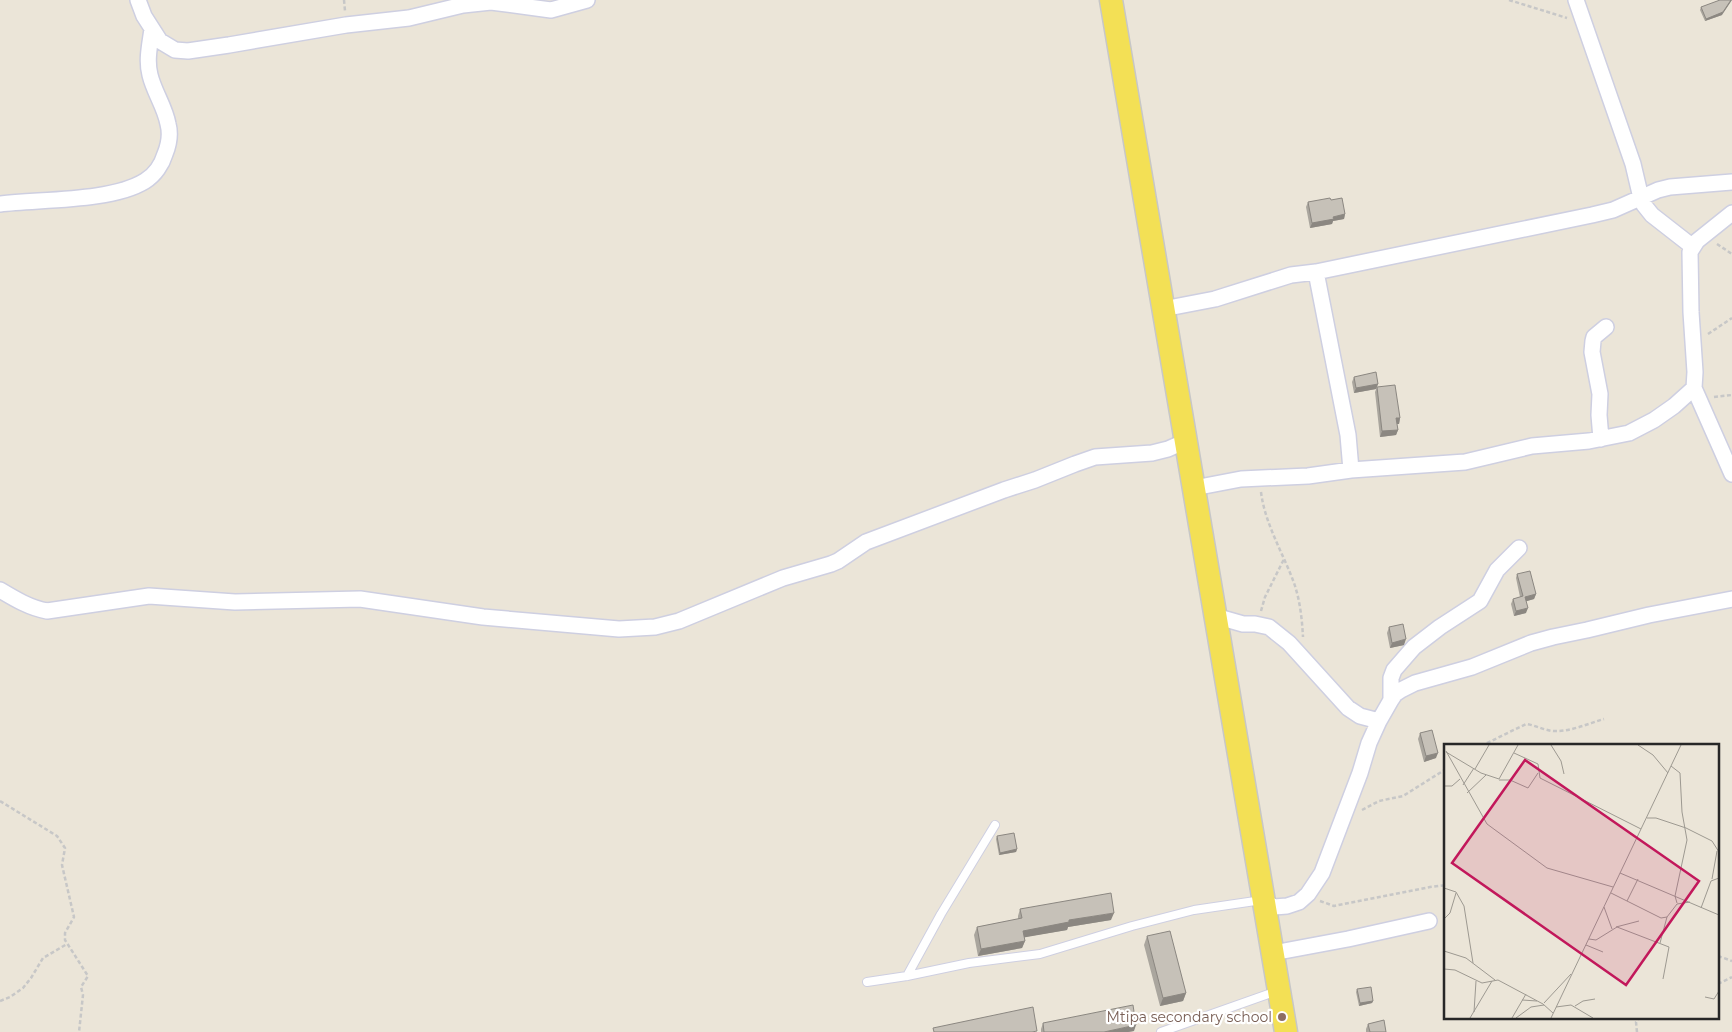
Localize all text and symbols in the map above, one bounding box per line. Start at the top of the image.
inset map [1444,744,1720,1020]
place label: Mtipa secondary school [1107,1008,1272,1026]
marker: Mtipa secondary school [1276,1011,1288,1023]

